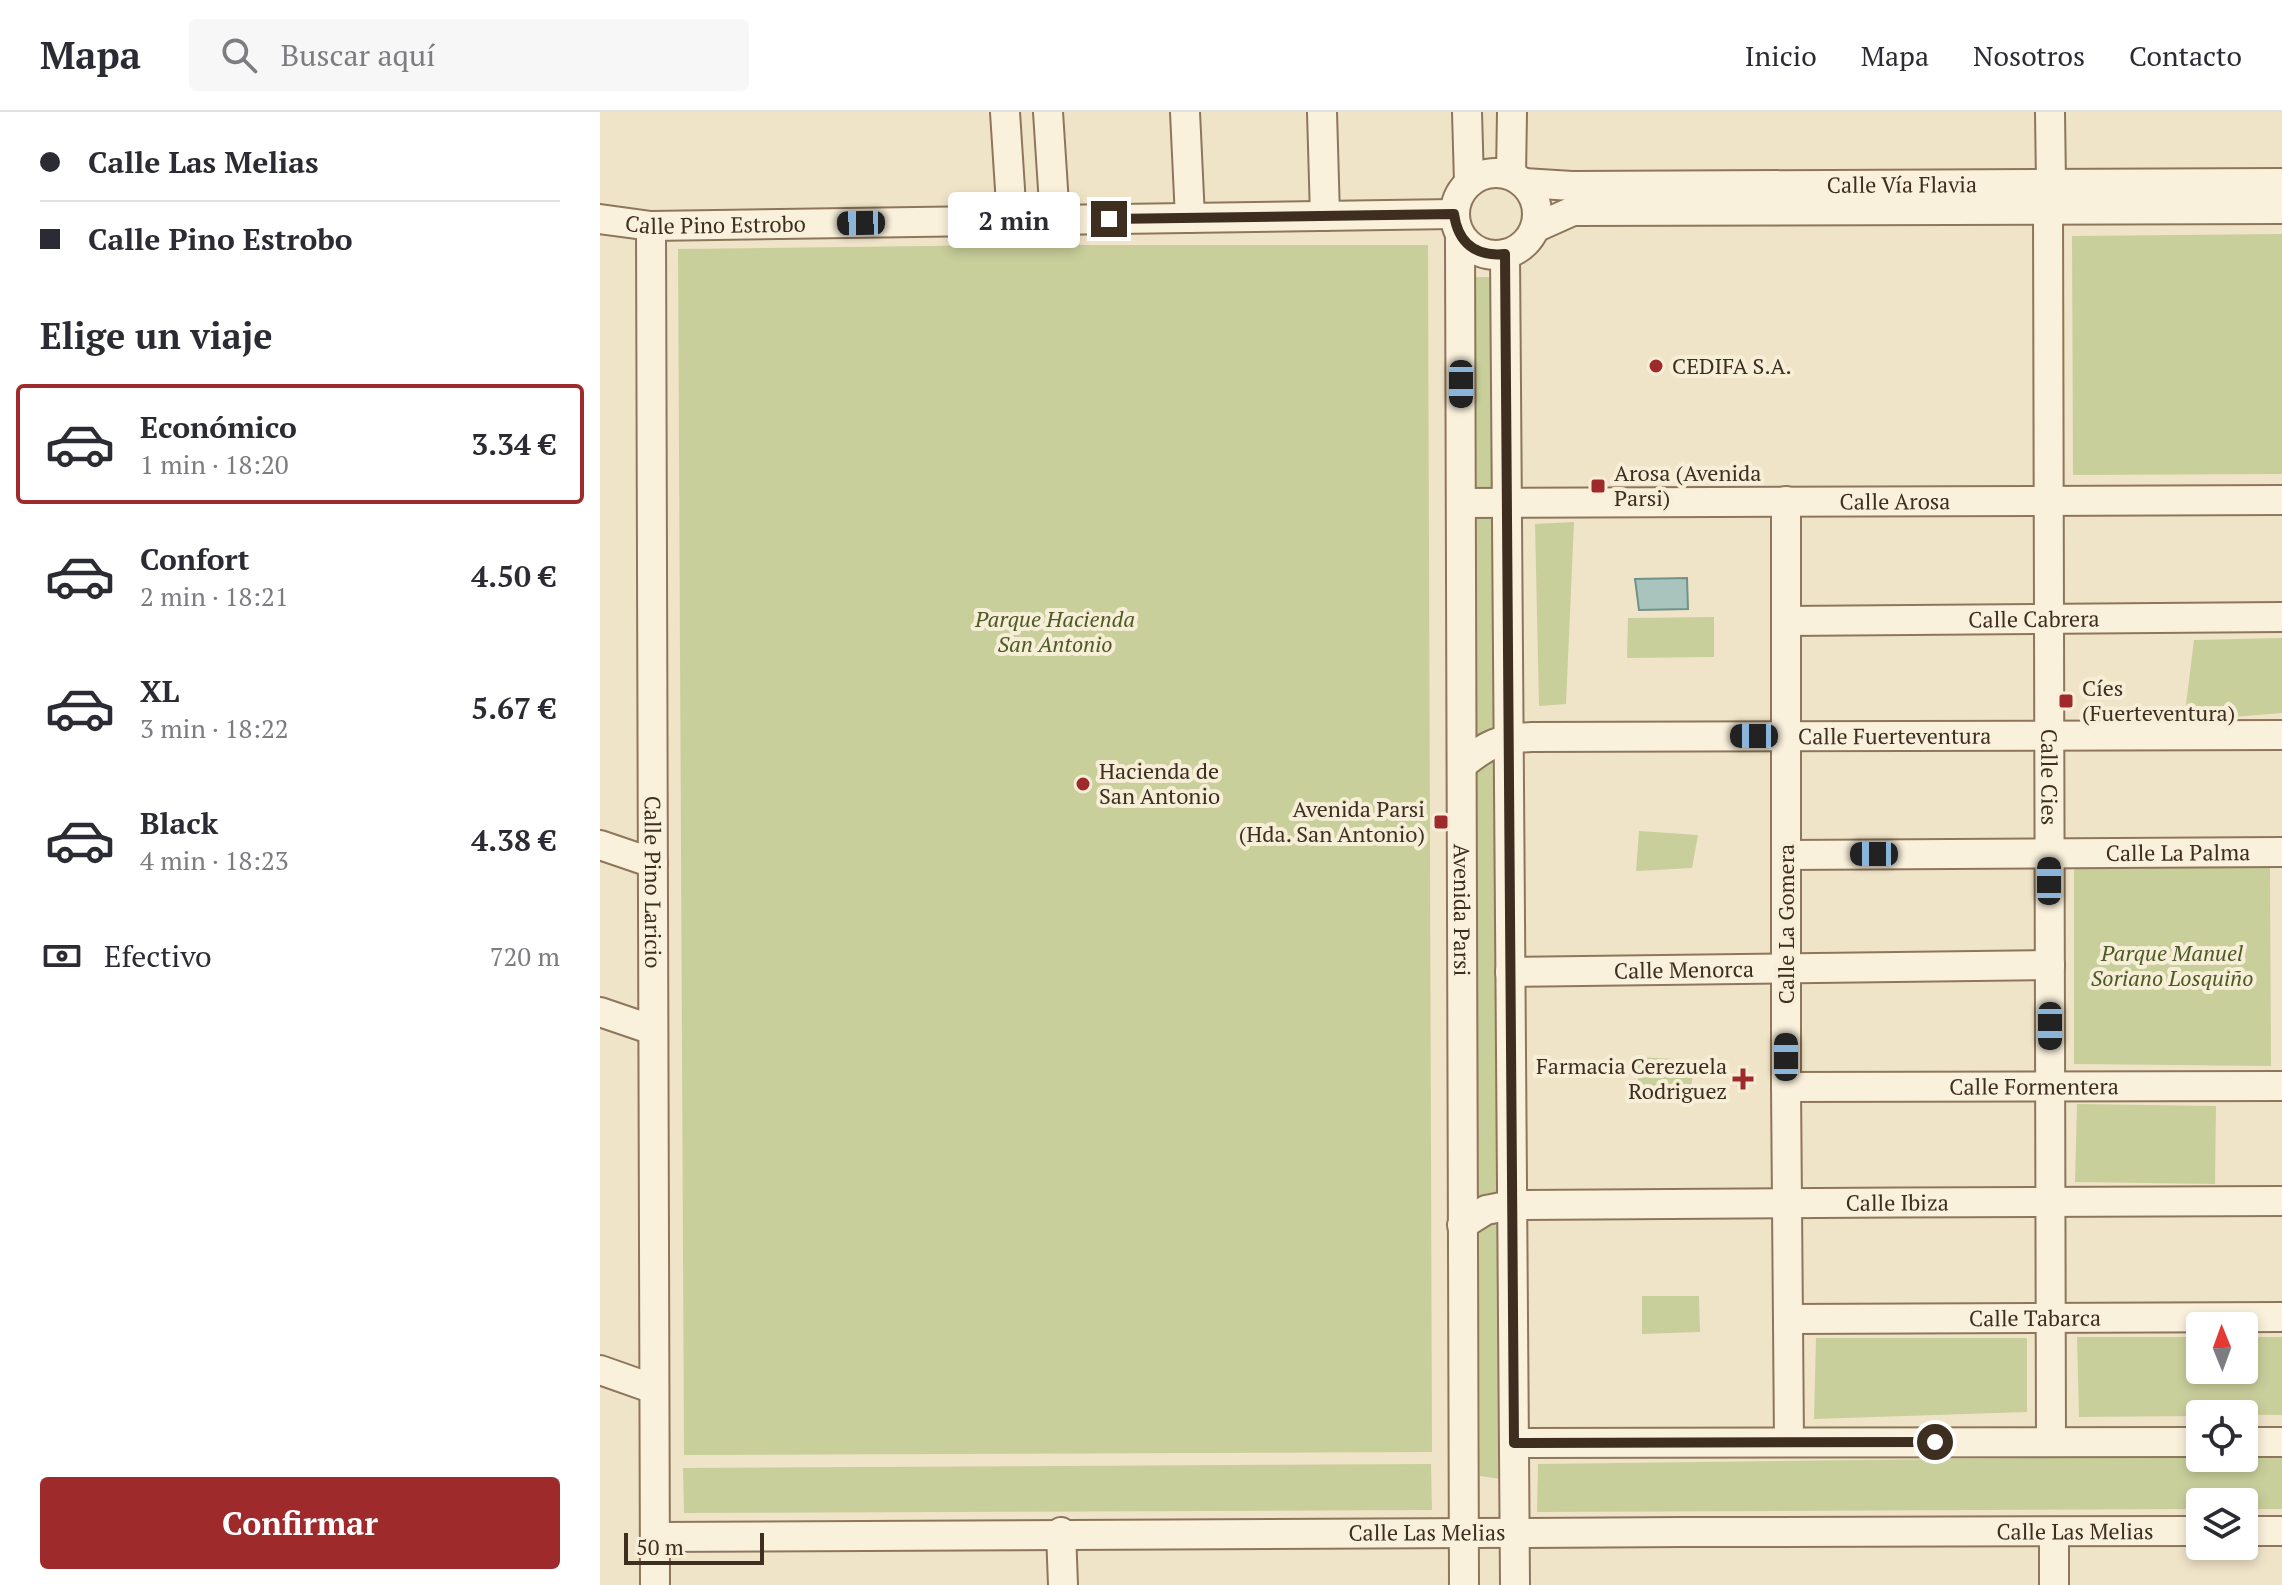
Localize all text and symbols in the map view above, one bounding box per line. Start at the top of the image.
search box [189,19,749,91]
text: Mapa [40,30,141,80]
icon: search [217,33,261,77]
text: Buscar aquí [281,35,435,75]
text: Inicio [1745,37,1817,74]
text: Mapa [1861,37,1929,74]
text: Nosotros [1973,37,2085,74]
text: Contacto [2129,37,2242,74]
text: Calle Las Melias [88,142,318,182]
street label: Calle Vía Flavia [1827,169,1977,199]
callout: 2 min [949,191,1081,247]
route end [1091,201,1127,237]
text: 2 min [978,203,1050,237]
street label: Calle Pino Estrobo [624,208,806,240]
car [837,211,885,235]
text: Calle Pino Estrobo [88,219,353,259]
text: Elige un viaje [40,312,273,359]
place label: CEDIFA S.A. [1672,351,1792,380]
marker: CEDIFA S.A. [1647,357,1665,375]
car [1449,360,1473,408]
text: Económico [140,407,297,447]
icon: car [44,408,116,480]
text: 3.34 € [471,424,556,464]
text: 1 min · 18:20 [140,447,289,481]
place label: Arosa (Avenida Parsi) [1614,458,1761,512]
marker: Arosa (Avenida Parsi) [1589,477,1607,495]
street label: Calle Arosa [1840,486,1950,516]
text: Confort [140,539,250,579]
icon: car [44,540,116,612]
text: 4.50 € [471,556,556,596]
text: 2 min · 18:21 [140,579,289,613]
street label: Calle Cabrera [1968,603,2100,634]
park label: Parque Hacienda San Antonio [974,604,1135,658]
text: XL [140,671,179,711]
icon: car [44,672,116,744]
place label: Cíes (Fuerteventura) [2082,673,2235,727]
text: 5.67 € [471,688,556,728]
marker: Cíes (Fuerteventura) [2057,692,2075,710]
text: 3 min · 18:22 [140,711,289,745]
street label: Calle Fuerteventura [1798,721,1991,750]
car [1730,724,1778,748]
street label: Calle Cies [2035,729,2065,825]
place label: Hacienda de San Antonio [1099,756,1220,810]
marker: Hacienda de San Antonio [1074,775,1092,793]
place label: Avenida Parsi (Hda. San Antonio) [1239,794,1425,848]
street label: Calle Pino Laricio [639,796,668,968]
text: Black [140,803,218,843]
icon: car [44,804,116,876]
marker: Avenida Parsi (Hda. San Antonio) [1432,813,1450,831]
text: 4.38 € [471,820,556,860]
street label: Calle La Palma [2106,837,2250,867]
car [1850,842,1898,866]
text: 4 min · 18:23 [140,843,289,877]
street label: Avenida Parsi [1448,844,1477,976]
street label: Calle La Gomera [1771,844,1800,1004]
car [2037,857,2061,905]
icon: cash [40,934,84,978]
text: Efectivo [104,936,212,976]
park label: Parque Manuel Soriano Losquiño [2091,938,2253,992]
text: 720 m [490,939,560,973]
street label: Calle Menorca [1614,954,1754,985]
car [2038,1002,2062,1050]
car [1774,1033,1798,1081]
place label: Farmacia Cerezuela Rodriguez [1536,1051,1727,1105]
marker: Farmacia Cerezuela Rodriguez [1734,1070,1752,1088]
street label: Calle Formentera [1949,1071,2119,1101]
street label: Calle Ibiza [1846,1187,1949,1217]
street label: Calle Tabarca [1969,1303,2101,1332]
north arrow [2186,1312,2258,1384]
map controls [2186,1312,2258,1560]
button: locate [2186,1400,2258,1472]
route start [1917,1424,1953,1460]
button: Confirmar [40,1477,560,1569]
button: layers [2186,1488,2258,1560]
street label: Calle Las Melias [1996,1516,2154,1546]
street label: Calle Las Melias [1348,1517,1506,1547]
scale bar [624,1529,764,1565]
text: 50 m [636,1532,684,1561]

